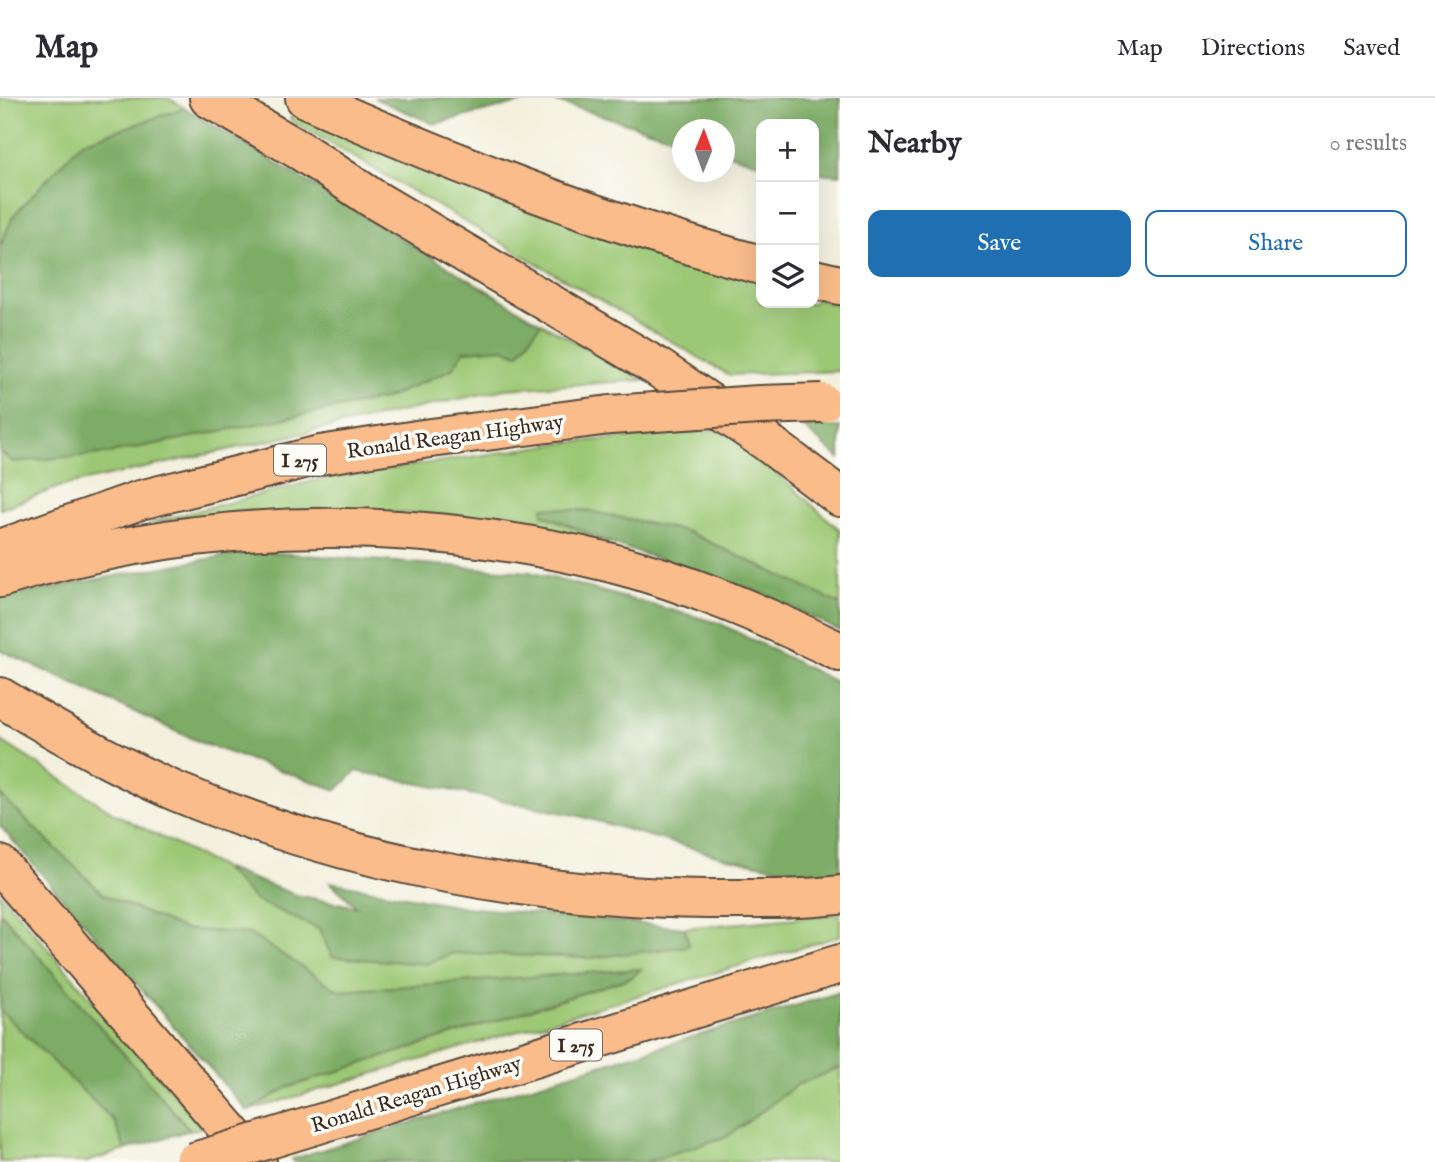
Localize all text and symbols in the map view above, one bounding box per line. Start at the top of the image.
text: Map [35,27,98,69]
text: Map [1117,33,1163,64]
text: Directions [1201,33,1305,64]
text: Saved [1343,33,1400,64]
north arrow [672,119,735,182]
map controls [756,119,819,308]
button: + [756,119,819,182]
text: Nearby [868,125,961,163]
text: 0 results [1329,129,1407,158]
button: − [756,182,819,245]
button: Save [868,210,1131,277]
button: Share [1145,210,1407,277]
button: layers [756,245,819,308]
street label: Ronald Reagan Highway [345,409,566,466]
road number: I 275 [274,444,326,476]
road number: I 275 [550,1029,602,1060]
street label: Ronald Reagan Highway [308,1050,526,1140]

